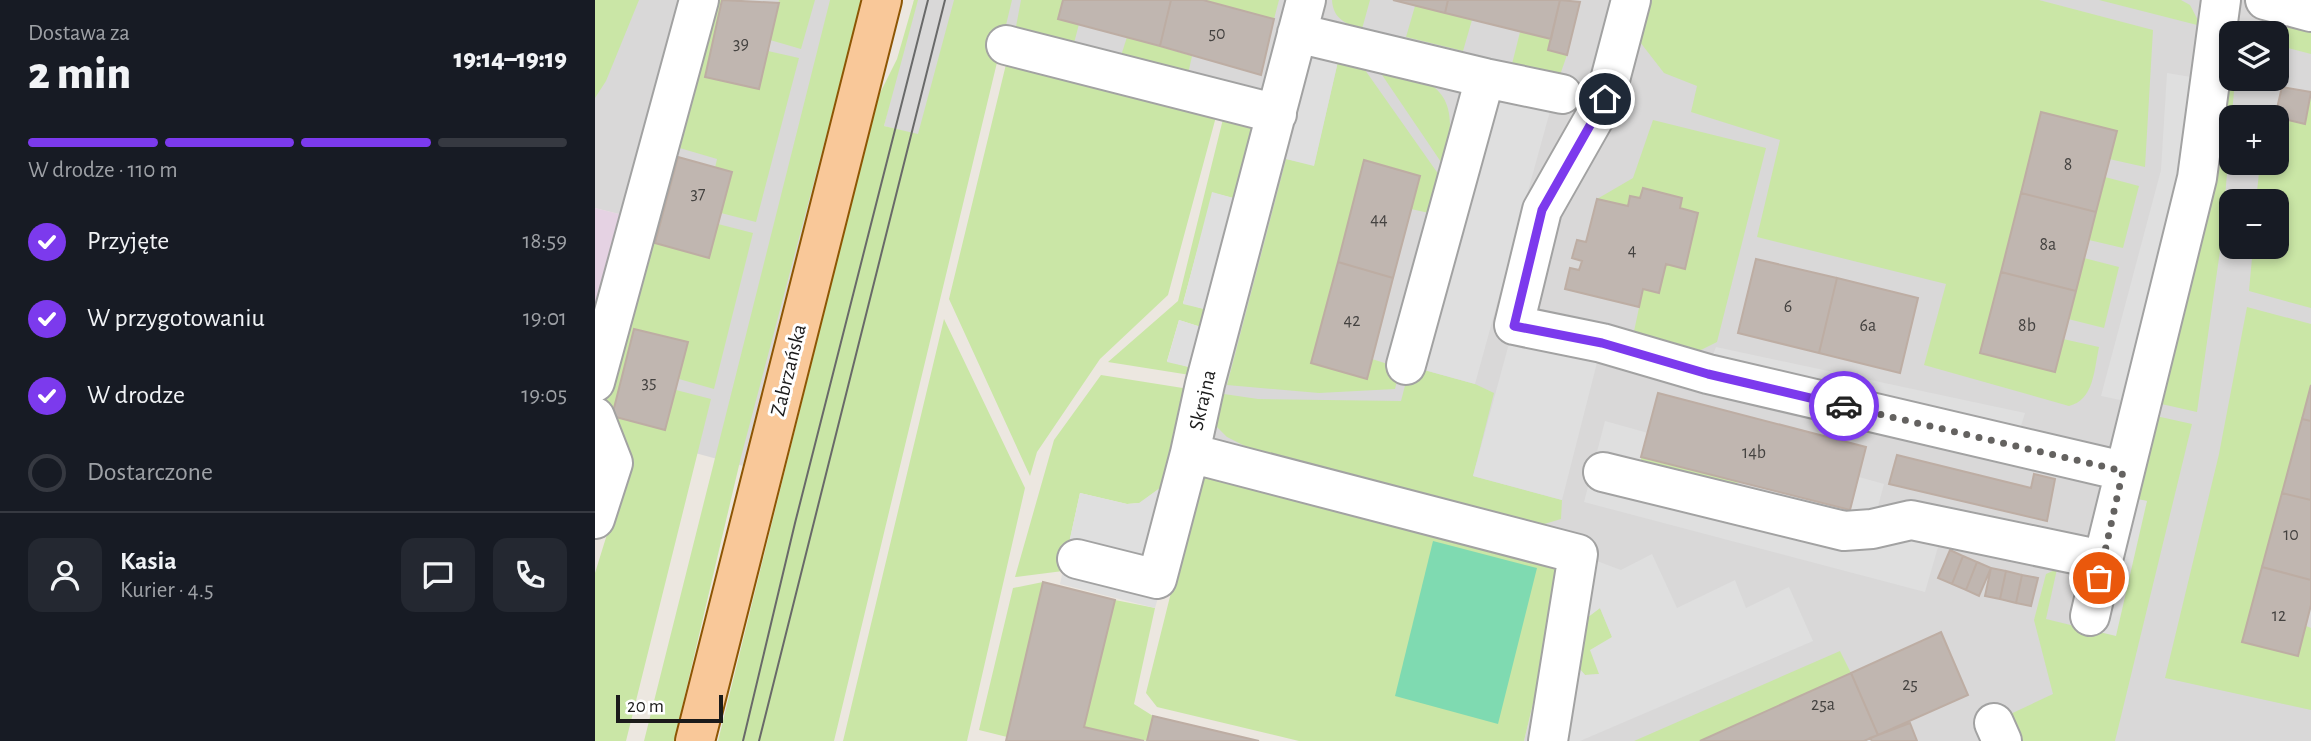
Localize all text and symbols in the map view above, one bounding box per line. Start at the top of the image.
map controls [2219,21,2289,259]
button: layers [2219,21,2289,91]
text: Dostawa za [28,22,130,45]
house number: 50 [1208,25,1226,43]
house number: 39 [733,35,749,53]
text: 19:14–19:19 [454,46,567,72]
text: 2 min [28,51,131,97]
pin [1575,69,1635,129]
icon: home [1586,80,1624,118]
button: + [2219,105,2289,175]
house number: 8 [2064,156,2072,174]
text: W drodze · 110 m [28,159,178,182]
house number: 37 [691,185,705,203]
button: − [2219,189,2289,259]
house number: 44 [1370,211,1388,229]
icon: check [28,223,66,261]
text: Przyjęte [87,228,169,254]
text: 18:59 [522,230,567,253]
house number: 8a [2040,236,2056,254]
house number: 4 [1628,242,1637,260]
house number: 6 [1784,298,1792,316]
icon: check [28,300,66,338]
text: W przygotowaniu [87,305,265,331]
text: 19:01 [523,307,567,330]
house number: 42 [1344,312,1360,330]
house number: 6a [1860,317,1876,335]
house number: 8b [2018,317,2036,335]
street label: Zabrzańska [767,322,810,418]
street label: Skrajna [1185,367,1220,433]
courier [1809,371,1879,441]
house number: 35 [642,374,656,392]
icon: check [28,377,66,415]
text: W drodze [87,382,185,408]
text: 19:05 [521,384,567,407]
icon: car [1825,387,1863,425]
house number: 14b [1742,444,1766,462]
text: Dostarczone [87,459,213,485]
house number: 10 [2283,526,2299,544]
button: person [28,538,102,612]
button: chat [401,538,475,612]
button: phone [493,538,567,612]
text: Kasia [120,548,177,574]
pin [2069,548,2129,608]
icon: bag [2080,559,2118,597]
text: Kurier · 4.5 [120,579,214,602]
house number: 12 [2272,607,2286,625]
house number: 25 [1902,676,1918,694]
scale bar [616,692,723,724]
house number: 25a [1811,696,1835,714]
text: 20 m [627,697,664,716]

